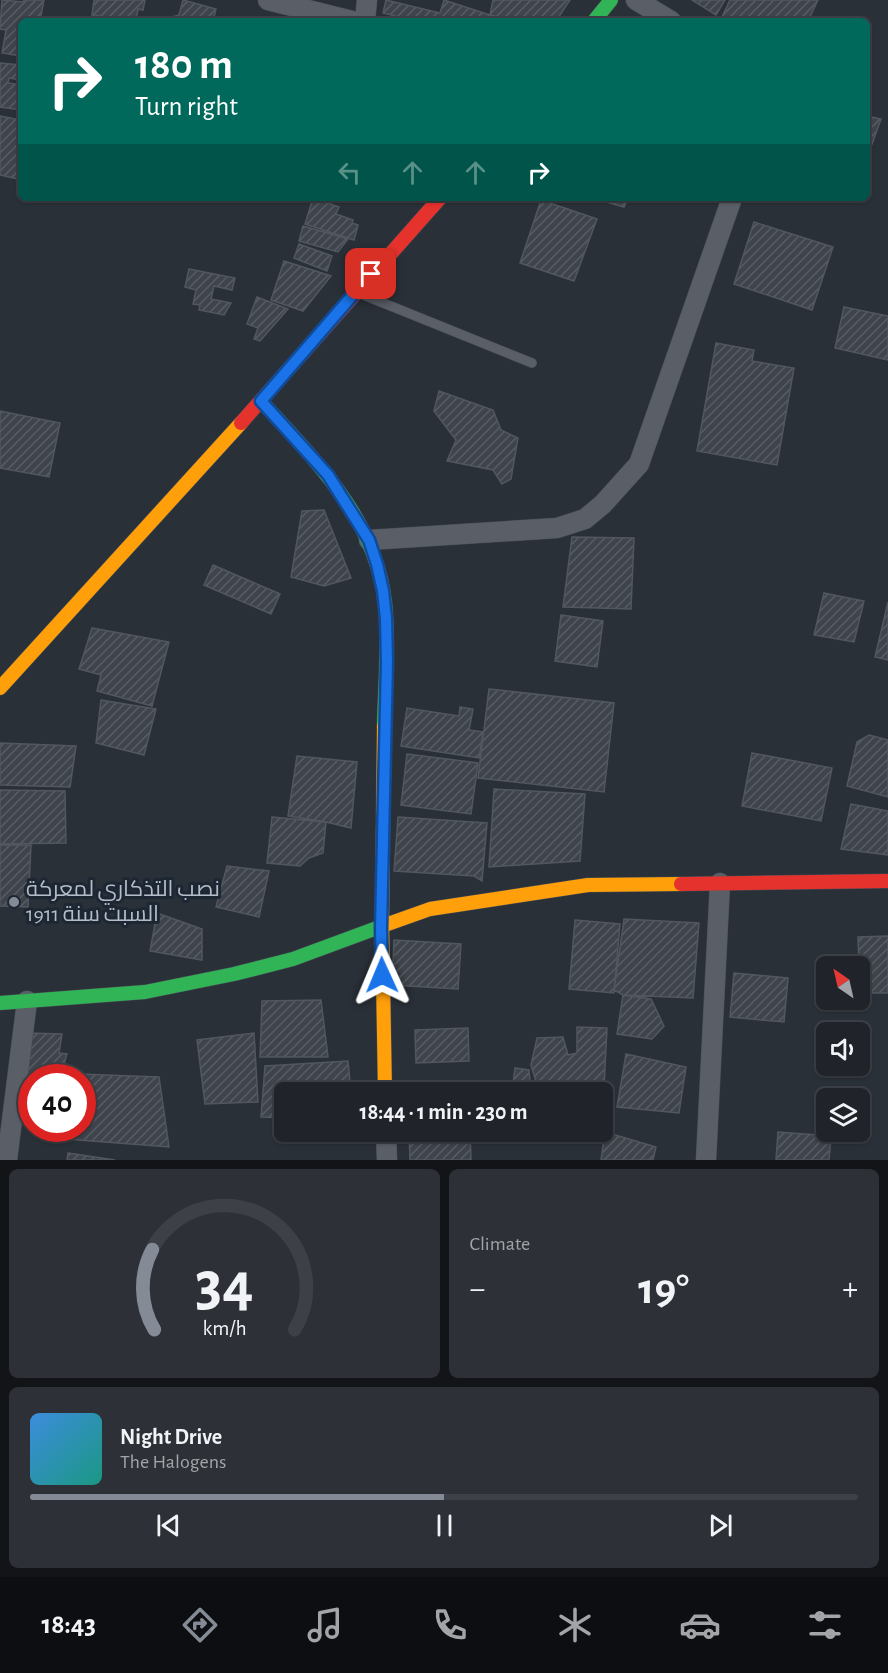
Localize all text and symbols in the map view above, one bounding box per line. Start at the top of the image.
icon: right [36,42,114,120]
text: 180 m [135,44,233,86]
text: Turn right [135,93,238,120]
icon: left [333,156,366,189]
icon: ahead [396,156,429,189]
icon: ahead [459,156,492,189]
icon: right [522,156,555,189]
pin [345,248,396,299]
icon: arrive [354,257,387,290]
place label: نصب التذكاري لمعركة السبت سنة 1911 [26,878,220,925]
marker: نصب التذكاري لمعركة السبت سنة 1911 [7,895,21,909]
position arrow [350,943,414,1007]
north arrow [816,956,870,1010]
map controls [816,956,870,1142]
button: sound [816,1022,870,1076]
speed limit sign: 40 [18,1064,96,1142]
button: layers [816,1088,870,1142]
text: 18:44 · 1 min · 230 m [359,1101,528,1123]
text: Climate [470,1234,530,1254]
text: 34 [195,1254,253,1316]
text: 19° [638,1267,689,1312]
text: − [470,1273,485,1306]
text: + [842,1273,858,1306]
text: km/h [202,1319,246,1340]
text: Night Drive [120,1426,222,1448]
text: The Halogens [120,1452,226,1472]
icon: previous [152,1509,185,1542]
icon: pause [428,1509,461,1542]
icon: next [704,1509,737,1542]
icon: directions [179,1604,221,1646]
icon: music [304,1604,346,1646]
icon: phone [429,1604,471,1646]
icon: climate [554,1604,596,1646]
icon: car [679,1604,721,1646]
icon: filters [804,1604,846,1646]
text: 18:43 [42,1611,96,1638]

